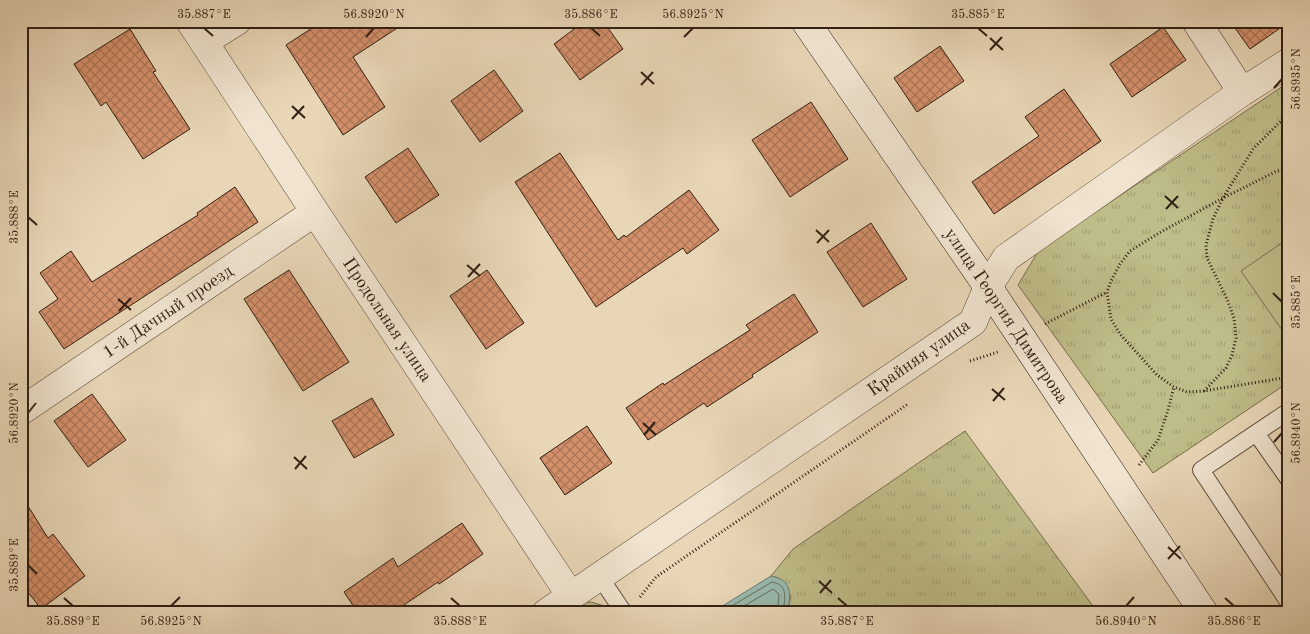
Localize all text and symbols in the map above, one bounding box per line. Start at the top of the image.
text: 35.887°E [177,8,231,21]
text: 56.8920°N [343,8,405,21]
text: 35.886°E [564,8,618,21]
text: 56.8925°N [662,8,724,21]
text: 35.885°E [951,8,1005,21]
text: 56.8935°N [1290,48,1303,110]
text: 35.888°E [8,190,21,244]
street label: улица Георгия Димитрова [941,225,1071,407]
street label: Продольная улица [339,255,435,385]
street label: 1-й Дачный проезд [100,262,236,362]
text: 35.885°E [1290,275,1303,329]
street label: Крайняя улица [864,316,974,400]
text: 56.8920°N [8,382,21,444]
text: 56.8940°N [1290,402,1303,464]
text: 35.889°E [8,538,21,592]
text: 35.889°E [46,615,100,628]
text: 56.8925°N [140,615,202,628]
text: 35.888°E [433,615,487,628]
text: 35.887°E [820,615,874,628]
text: 56.8940°N [1095,615,1157,628]
text: 35.886°E [1207,615,1261,628]

